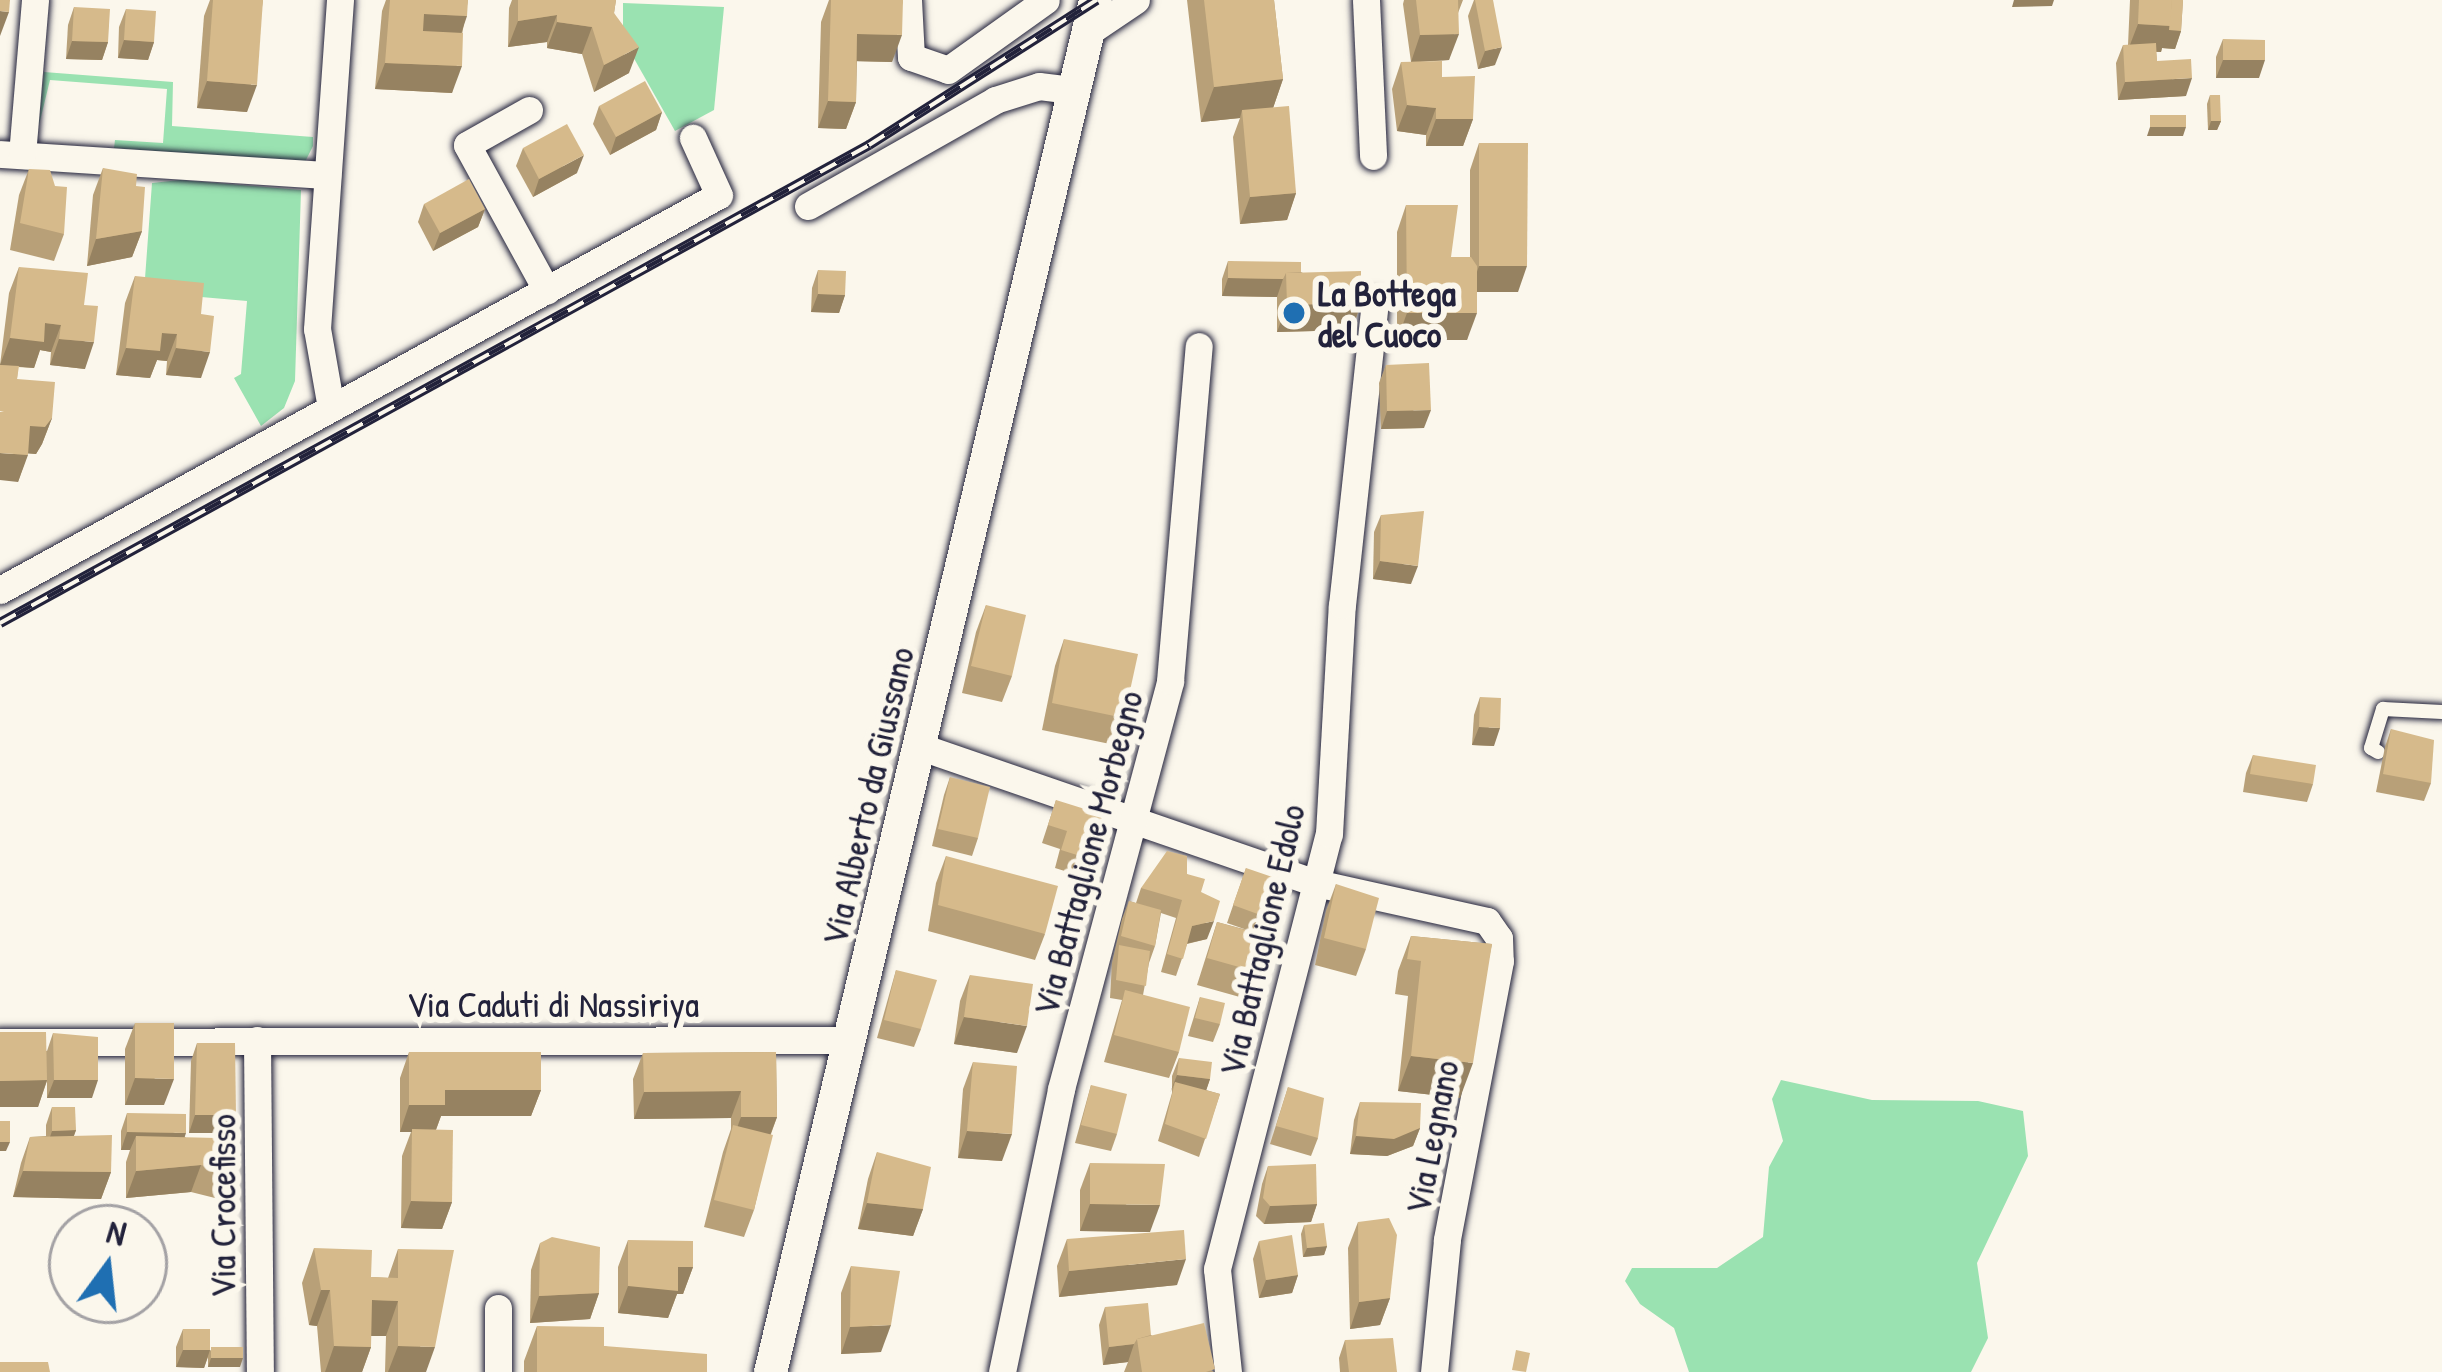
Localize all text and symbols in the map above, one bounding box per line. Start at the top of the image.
place label: La Bottega del Cuoco [1318,270,1456,355]
marker: La Bottega del Cuoco [1281,300,1307,326]
street label: Via Alberto da Giussano [812,643,922,949]
street label: Via Battaglione Morbegno [1023,686,1151,1020]
street label: Via Battaglione Edolo [1209,800,1313,1080]
street label: Via Caduti di Nassiriya [407,982,699,1026]
street label: Via Legnano [1395,1057,1467,1217]
street label: Via Crocefisso [200,1114,244,1298]
north arrow [48,1204,168,1324]
text: N [102,1209,131,1256]

